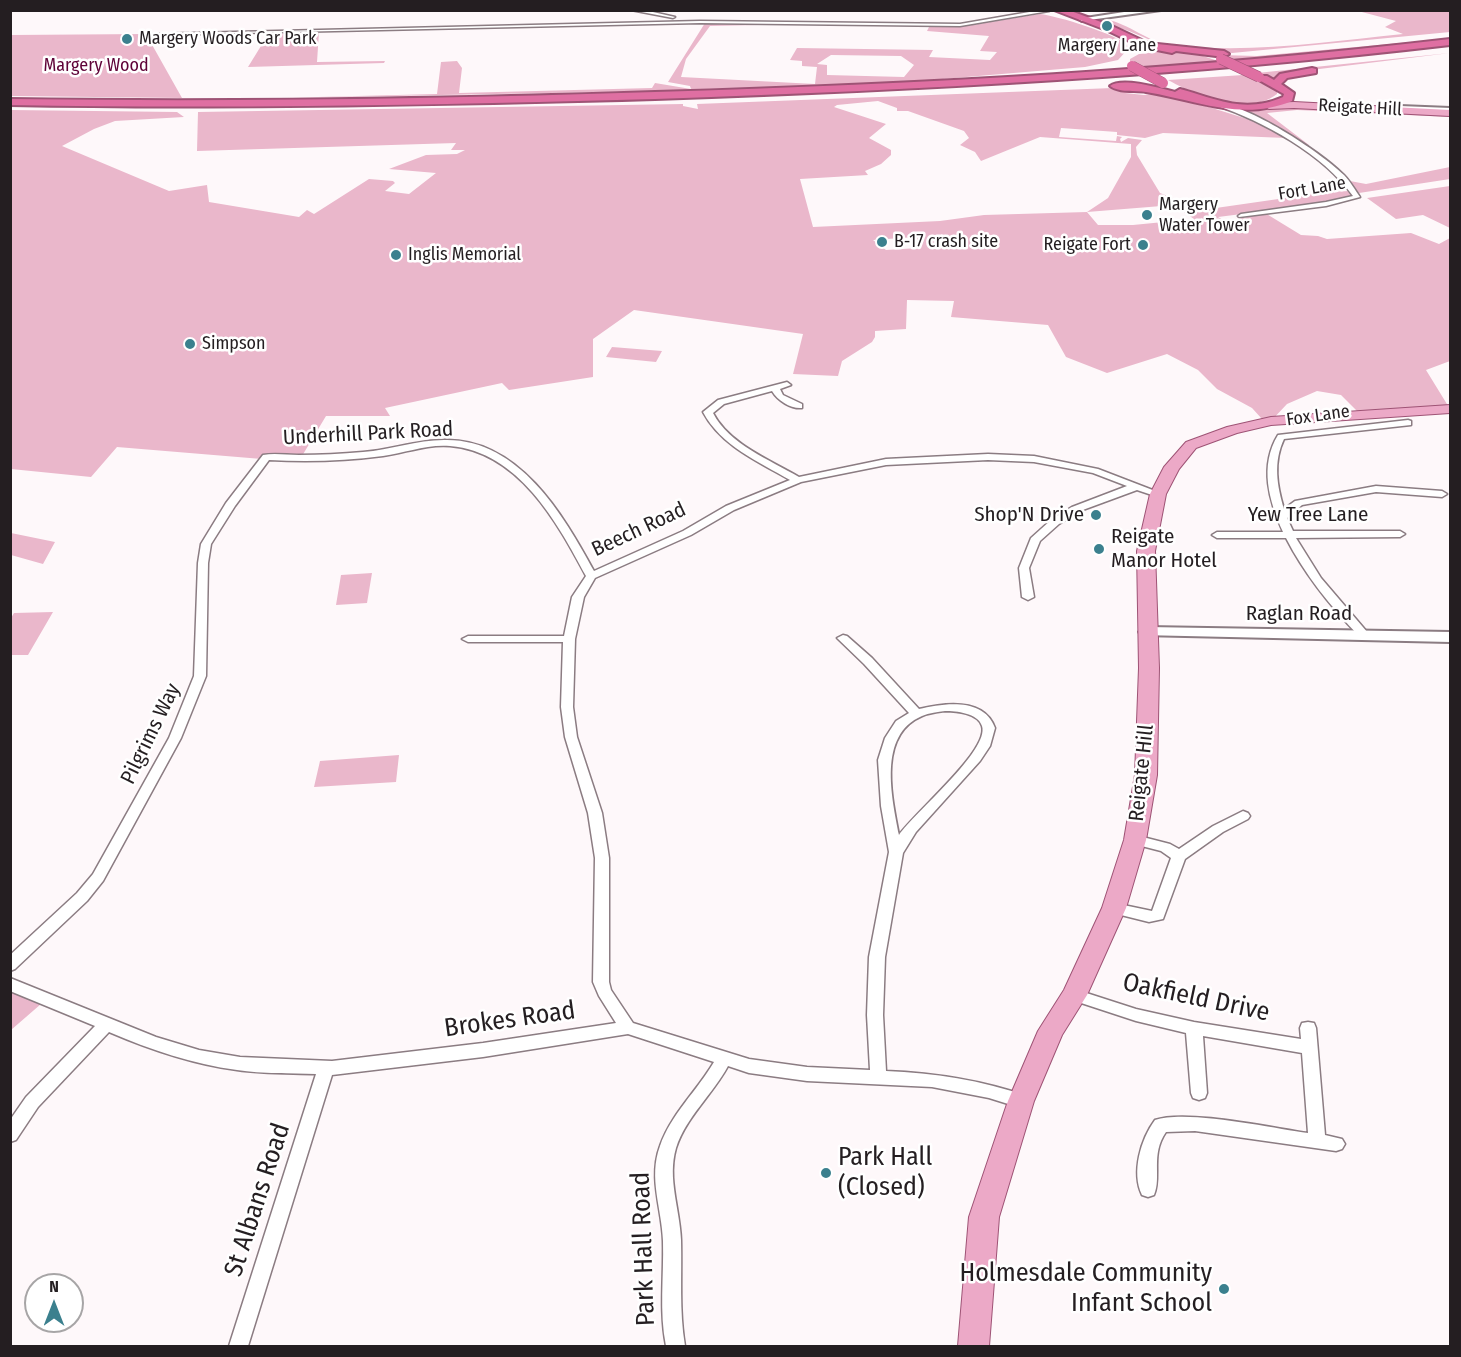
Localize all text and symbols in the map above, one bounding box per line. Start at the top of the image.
marker: Margery Lane [1100,19,1114,33]
place label: Margery Woods Car Park [139,28,316,50]
marker: Margery Woods Car Park [120,32,134,46]
place label: Margery Lane [1058,35,1156,57]
park label: Margery Wood [43,55,149,77]
street label: Reigate Hill [1318,95,1402,121]
street label: Fort Lane [1277,172,1347,206]
place label: Margery Water Tower [1159,194,1250,236]
marker: Margery Water Tower [1140,208,1154,222]
place label: B-17 crash site [894,231,998,253]
place label: Reigate Fort [1043,234,1131,256]
marker: B-17 crash site [875,235,889,249]
marker: Reigate Fort [1136,238,1150,252]
place label: Inglis Memorial [408,244,521,266]
marker: Inglis Memorial [389,248,403,262]
place label: Simpson [202,333,266,355]
marker: Simpson [183,337,197,351]
street label: Fox Lane [1285,401,1351,431]
street label: Underhill Park Road [282,417,454,451]
street label: Beech Road [588,497,690,563]
place label: Shop'N Drive [974,502,1084,528]
street label: Yew Tree Lane [1248,502,1368,528]
marker: Shop'N Drive [1089,508,1103,522]
place label: Reigate Manor Hotel [1111,524,1217,574]
marker: Reigate Manor Hotel [1092,542,1106,556]
street label: Raglan Road [1246,601,1352,627]
street label: Pilgrims Way [116,680,186,788]
street label: Reigate Hill [1124,723,1160,823]
street label: Oakfield Drive [1120,967,1272,1029]
street label: Brokes Road [442,995,578,1045]
street label: St Albans Road [219,1119,297,1281]
place label: Park Hall (Closed) [838,1142,932,1204]
marker: Park Hall (Closed) [819,1166,833,1180]
street label: Park Hall Road [626,1171,662,1327]
place label: Holmesdale Community Infant School [959,1258,1212,1320]
north arrow [24,1273,84,1333]
text: N [49,1277,59,1296]
marker: Holmesdale Community Infant School [1217,1282,1231,1296]

